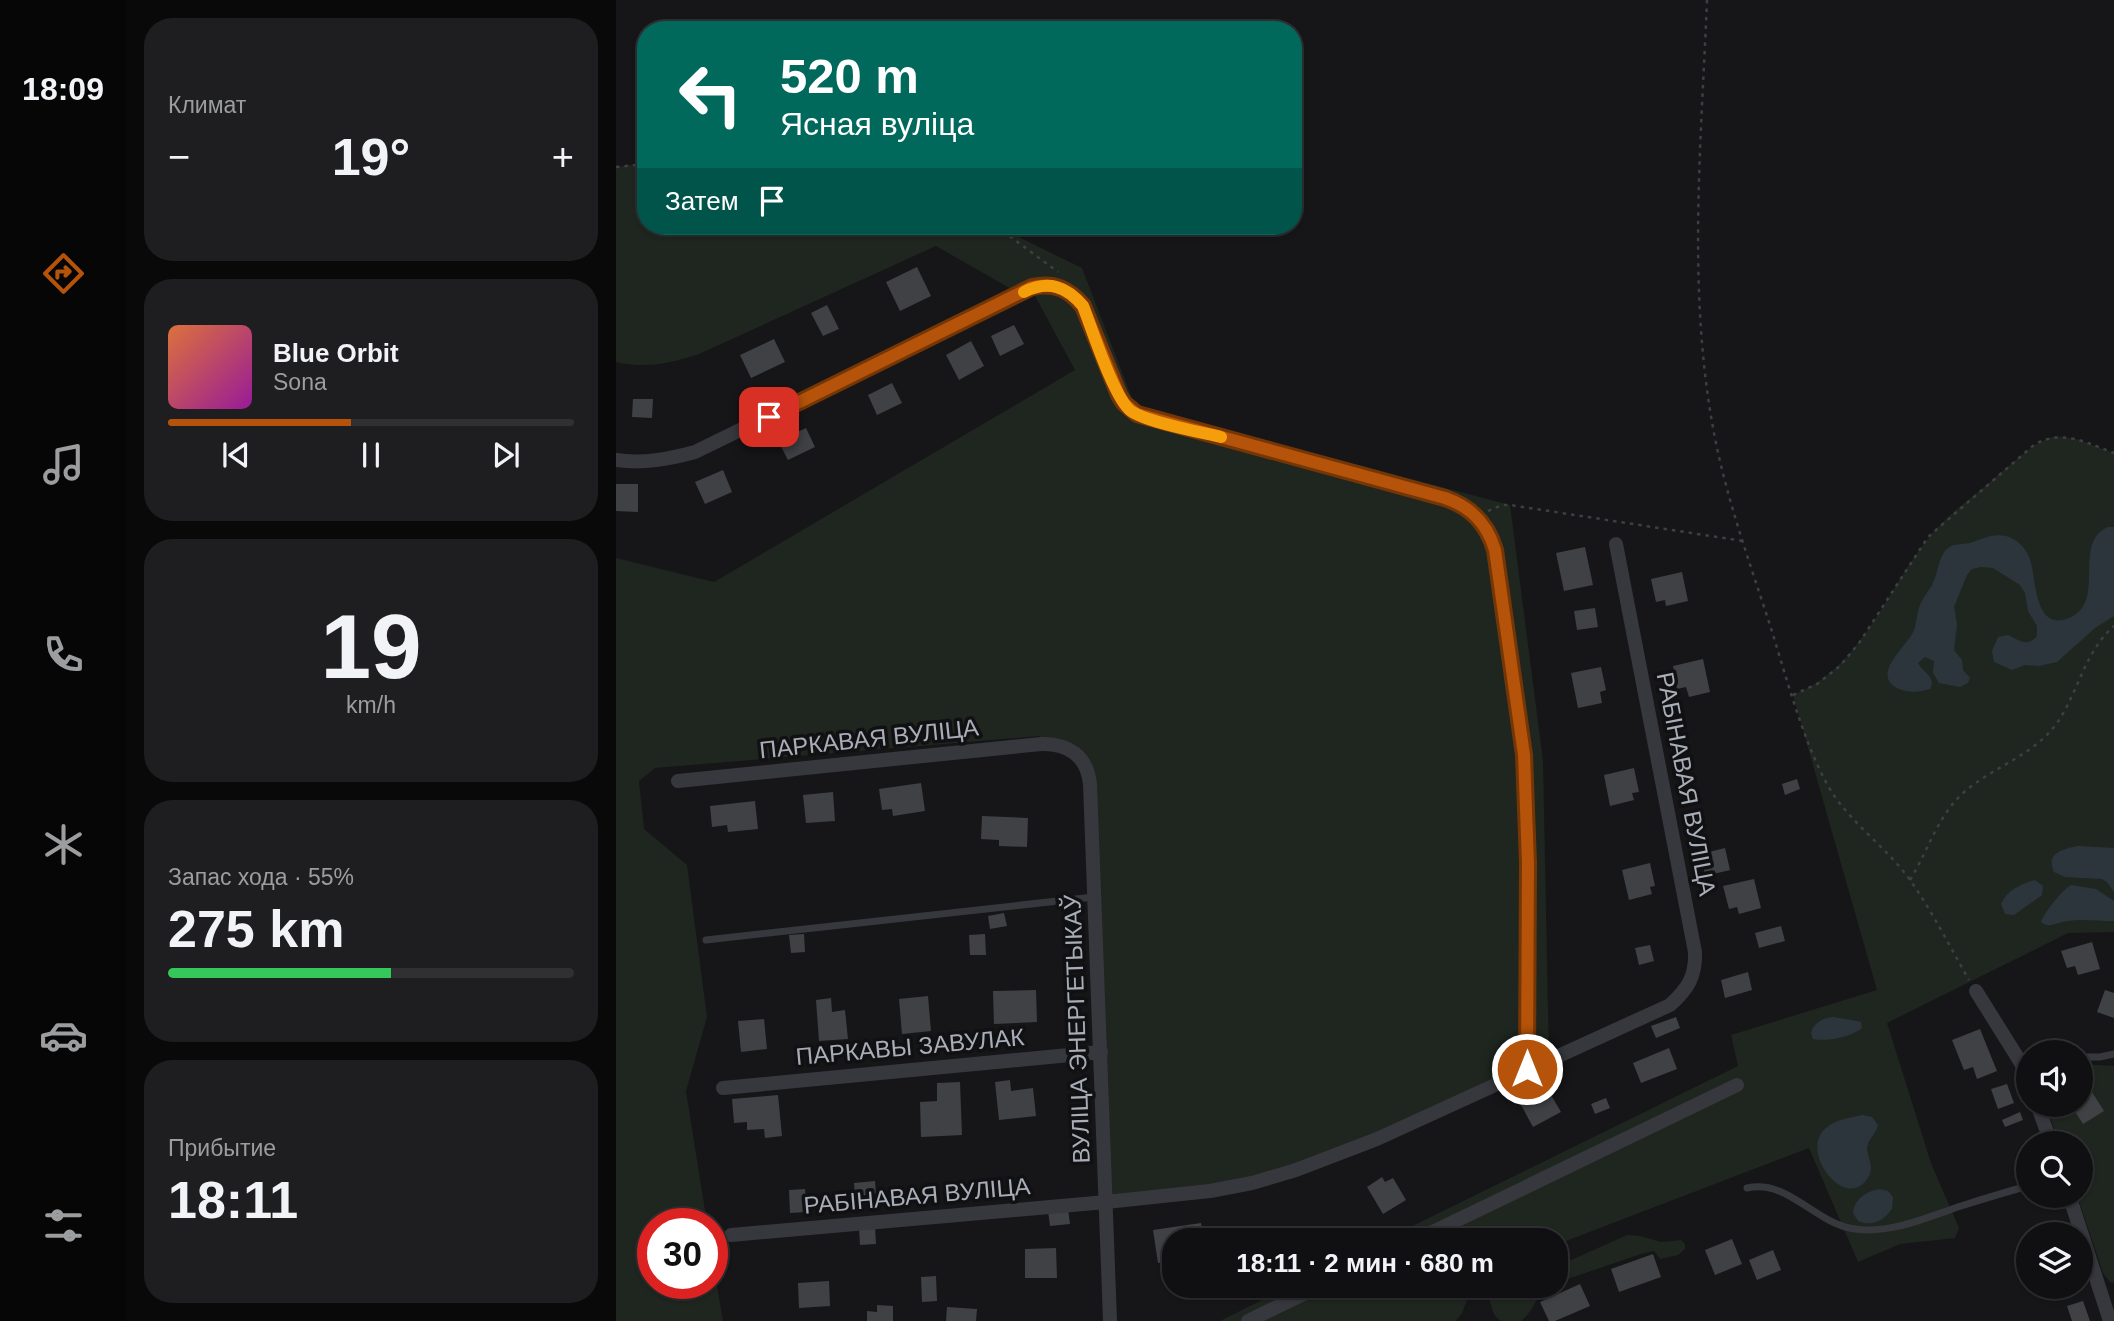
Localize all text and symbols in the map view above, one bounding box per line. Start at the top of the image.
icon: left [665,49,756,140]
text: 520 m [780,49,919,103]
text: 18:09 [22,71,104,107]
text: Климат [168,92,246,118]
text: Ясная вуліца [780,106,974,142]
text: 19° [332,128,410,186]
text: − [168,136,190,178]
text: + [552,136,574,178]
icon: arrive [753,182,791,220]
text: Затем [665,186,739,216]
icon: directions [39,249,88,298]
text: Blue Orbit [273,338,399,368]
text: Sona [273,369,327,395]
pin [739,387,799,447]
icon: arrive [750,398,788,436]
icon: previous [217,436,255,474]
icon: pause [352,436,390,474]
icon: next [487,436,525,474]
icon: music [39,440,88,489]
text: 19 [320,596,422,697]
icon: phone [39,630,88,679]
street label: РАБІНАВАЯ ВУЛІЦА [1652,670,1721,898]
text: km/h [346,692,396,718]
street label: ПАРКАВАЯ ВУЛІЦА [758,714,980,763]
icon: climate [39,820,88,869]
text: Запас хода · 55% [168,864,354,890]
street label: ВУЛІЦА ЭНЕРГЕТЫКАЎ [1058,893,1095,1164]
text: 275 km [168,900,344,958]
icon: car [39,1011,88,1060]
street label: ПАРКАВЫ ЗАВУЛАК [795,1023,1025,1070]
position arrow [1490,1032,1564,1106]
map controls [2016,1040,2093,1299]
button: sound [2016,1040,2093,1117]
button: search [2016,1131,2093,1208]
text: Прибытие [168,1135,276,1161]
text: 18:11 [168,1171,298,1229]
street label: РАБІНАВАЯ ВУЛІЦА [803,1172,1031,1219]
icon: filters [39,1201,88,1250]
speed limit sign: 30 [637,1208,728,1299]
button: layers [2016,1222,2093,1299]
text: 18:11 · 2 мин · 680 m [1236,1248,1494,1278]

